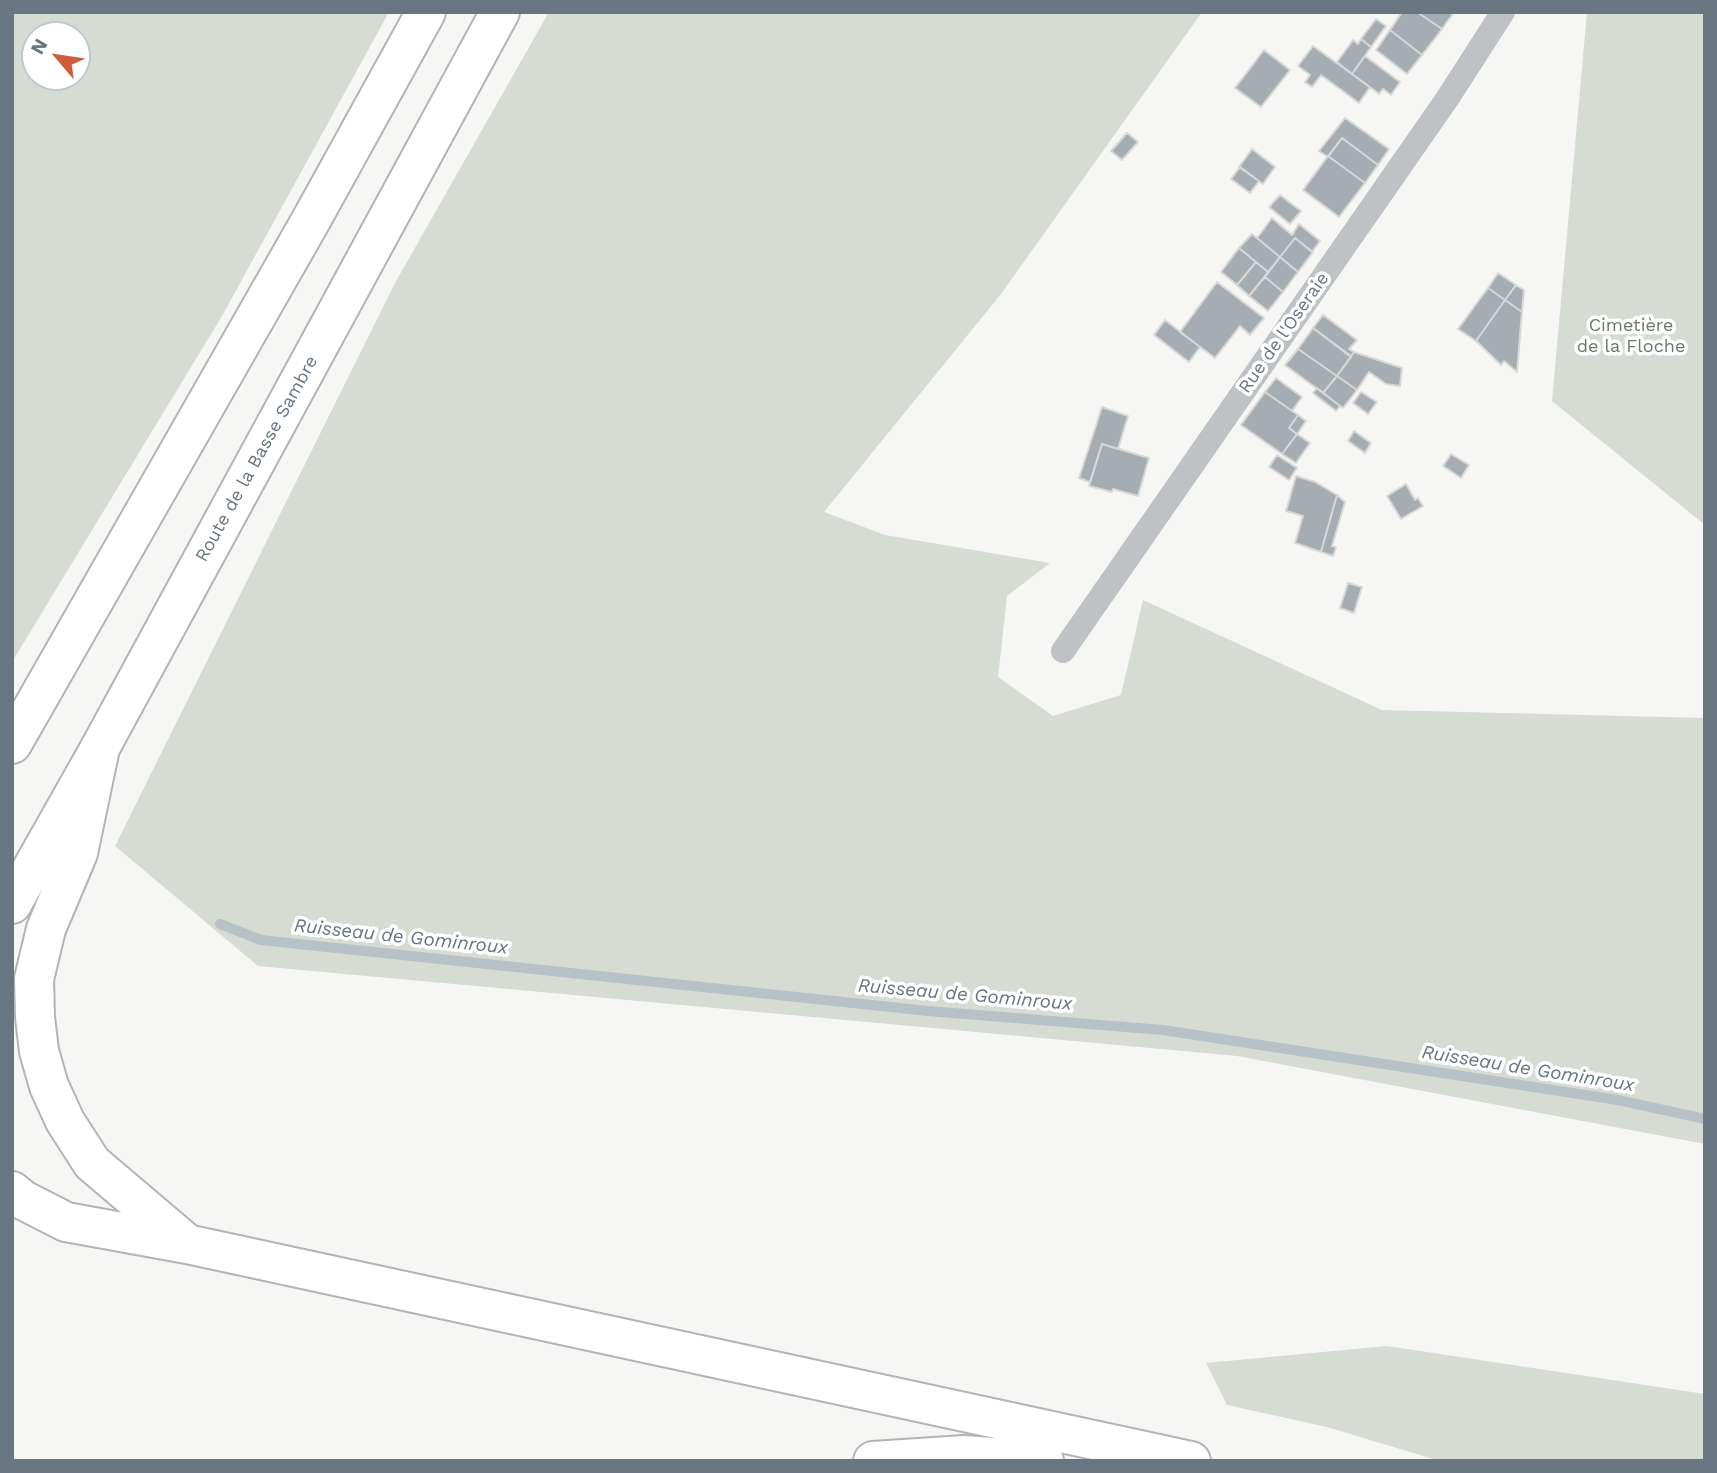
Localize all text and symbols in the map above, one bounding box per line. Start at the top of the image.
north arrow [21,21,91,91]
text: N [25,35,52,58]
street label: Rue de l'Oseraie [1234,269,1334,397]
park label: Cimetière de la Floche [1577,315,1685,358]
street label: Route de la Basse Sambre [191,352,323,566]
water label: Ruisseau de Gominroux [293,914,509,960]
water label: Ruisseau de Gominroux [857,974,1073,1016]
water label: Ruisseau de Gominroux [1420,1041,1636,1097]

